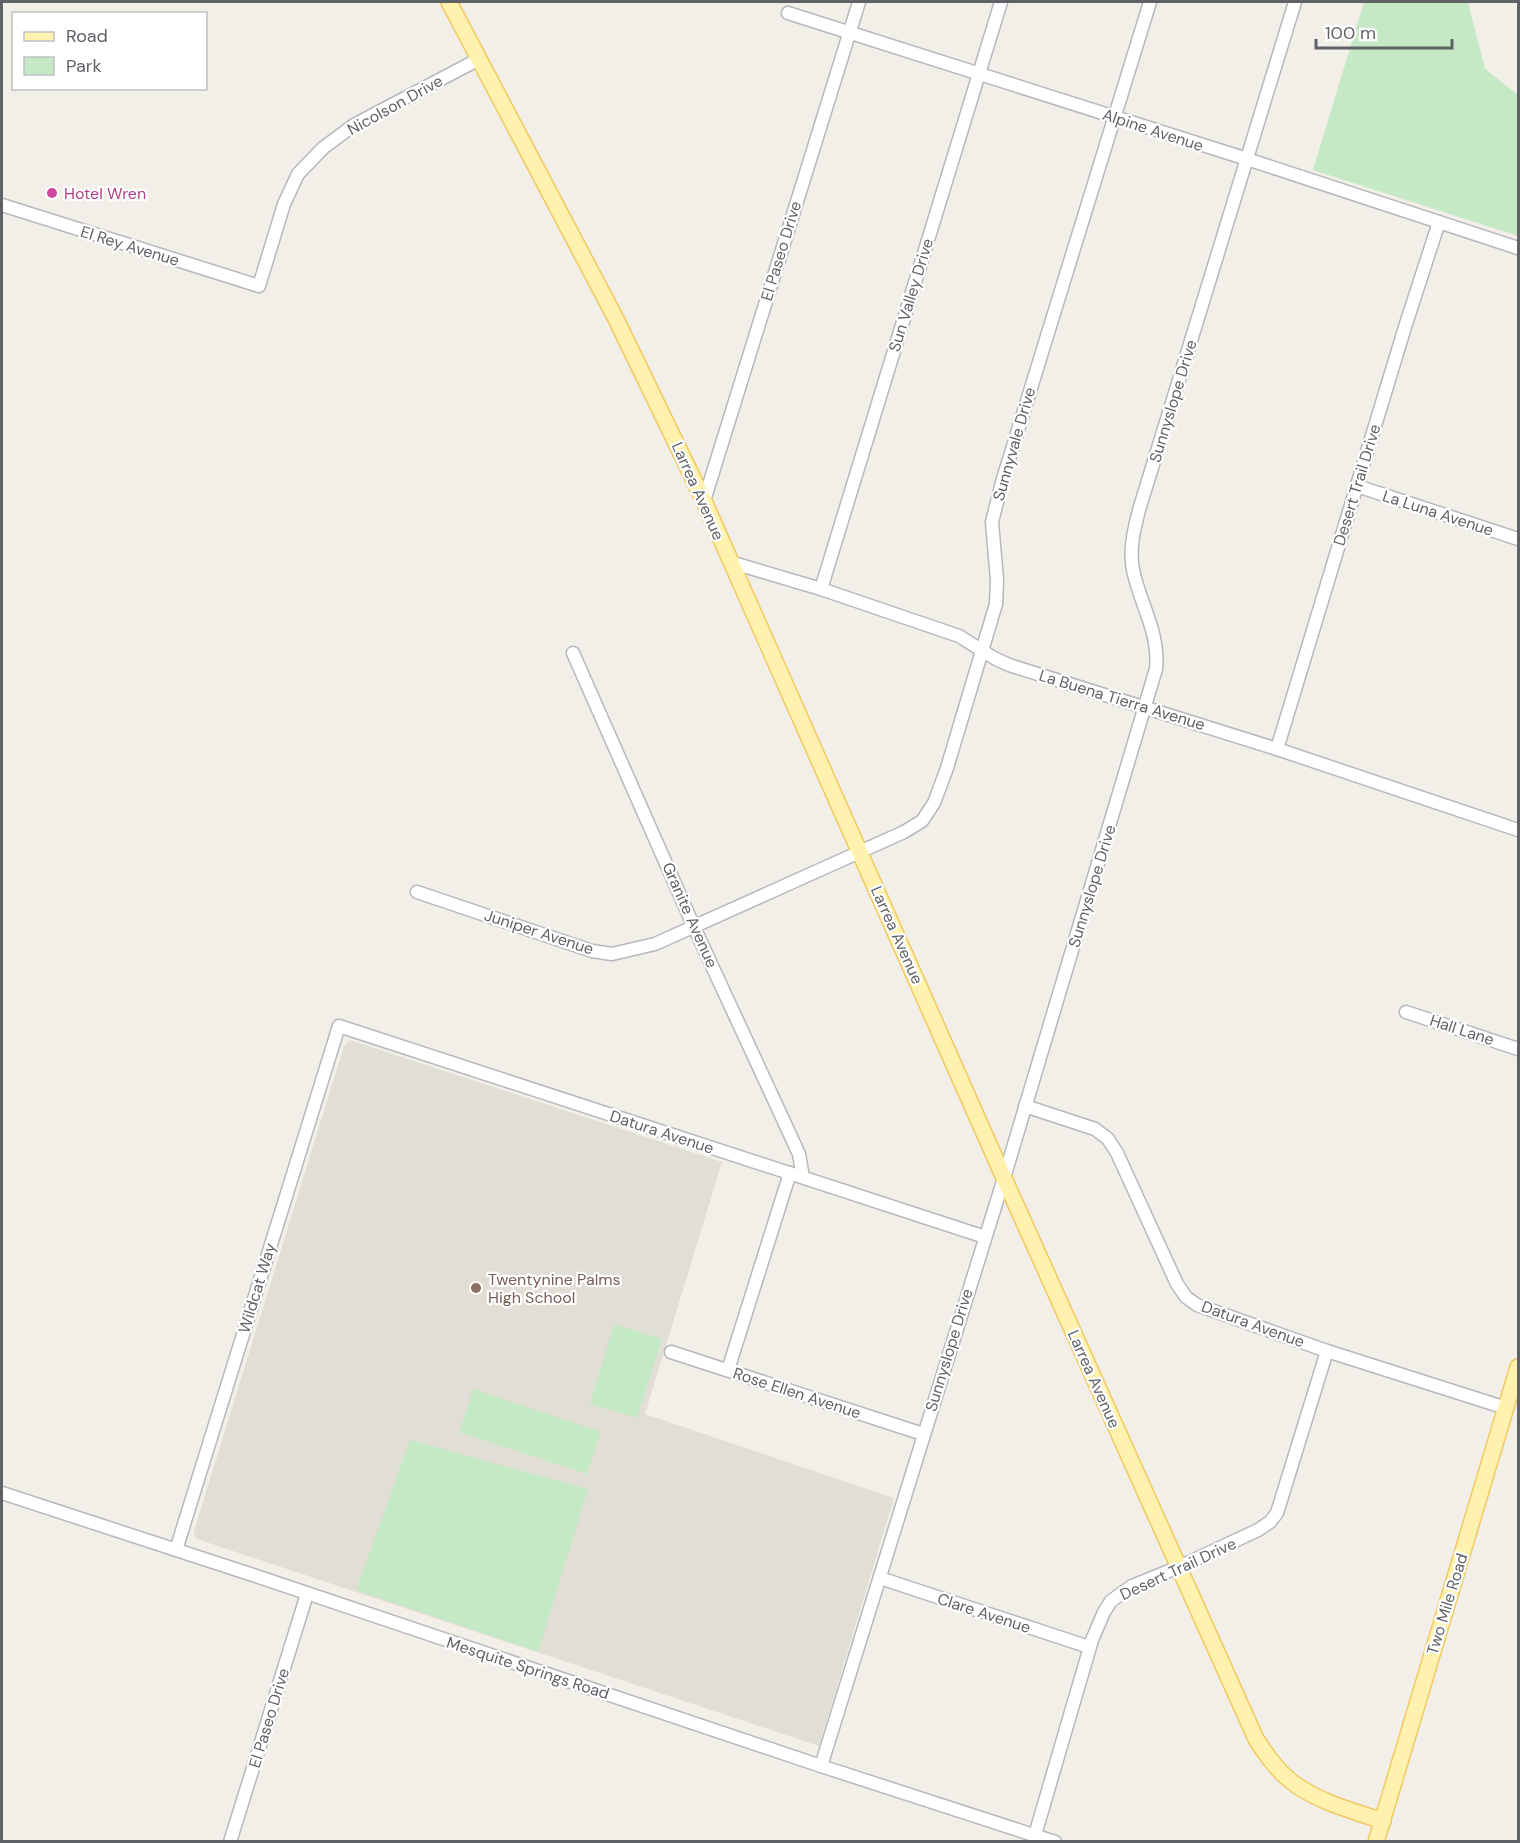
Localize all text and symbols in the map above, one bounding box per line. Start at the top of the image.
legend [12,12,207,90]
scale bar [1316,12,1452,50]
text: 100 m [1325,21,1376,45]
text: Road [66,24,108,48]
text: Park [66,54,102,78]
street label: Nicolson Drive [344,70,446,140]
street label: Alpine Avenue [1100,104,1206,156]
place label: Hotel Wren [64,183,146,204]
marker: Hotel Wren [45,186,59,200]
street label: El Paseo Drive [756,199,806,303]
street label: El Rey Avenue [78,221,182,271]
street label: Sun Valley Drive [884,236,938,354]
street label: Sunnyslope Drive [1144,337,1202,465]
street label: Sunnyvale Drive [988,385,1040,503]
street label: Desert Trail Drive [1329,422,1385,548]
street label: Larrea Avenue [667,439,729,543]
street label: La Luna Avenue [1380,485,1496,541]
street label: La Buena Tierra Avenue [1036,665,1208,735]
street label: Sunnyslope Drive [1063,822,1121,950]
street label: Granite Avenue [657,859,723,971]
street label: Larrea Avenue [866,883,928,987]
street label: Juniper Avenue [482,904,596,960]
street label: Hall Lane [1427,1010,1497,1050]
street label: Datura Avenue [607,1105,717,1159]
street label: Wildcat Way [233,1240,281,1336]
place label: Twentynine Palms High School [488,1269,621,1308]
marker: Twentynine Palms High School [469,1281,483,1295]
street label: Sunnyslope Drive [920,1286,978,1414]
street label: Datura Avenue [1199,1296,1307,1352]
street label: Larrea Avenue [1063,1327,1125,1431]
street label: Rose Ellen Avenue [731,1362,863,1424]
street label: Desert Trail Drive [1117,1533,1239,1605]
street label: Two Mile Road [1422,1551,1472,1657]
street label: Clare Avenue [935,1588,1033,1638]
street label: Mesquite Springs Road [444,1632,612,1704]
street label: El Paseo Drive [244,1666,294,1770]

